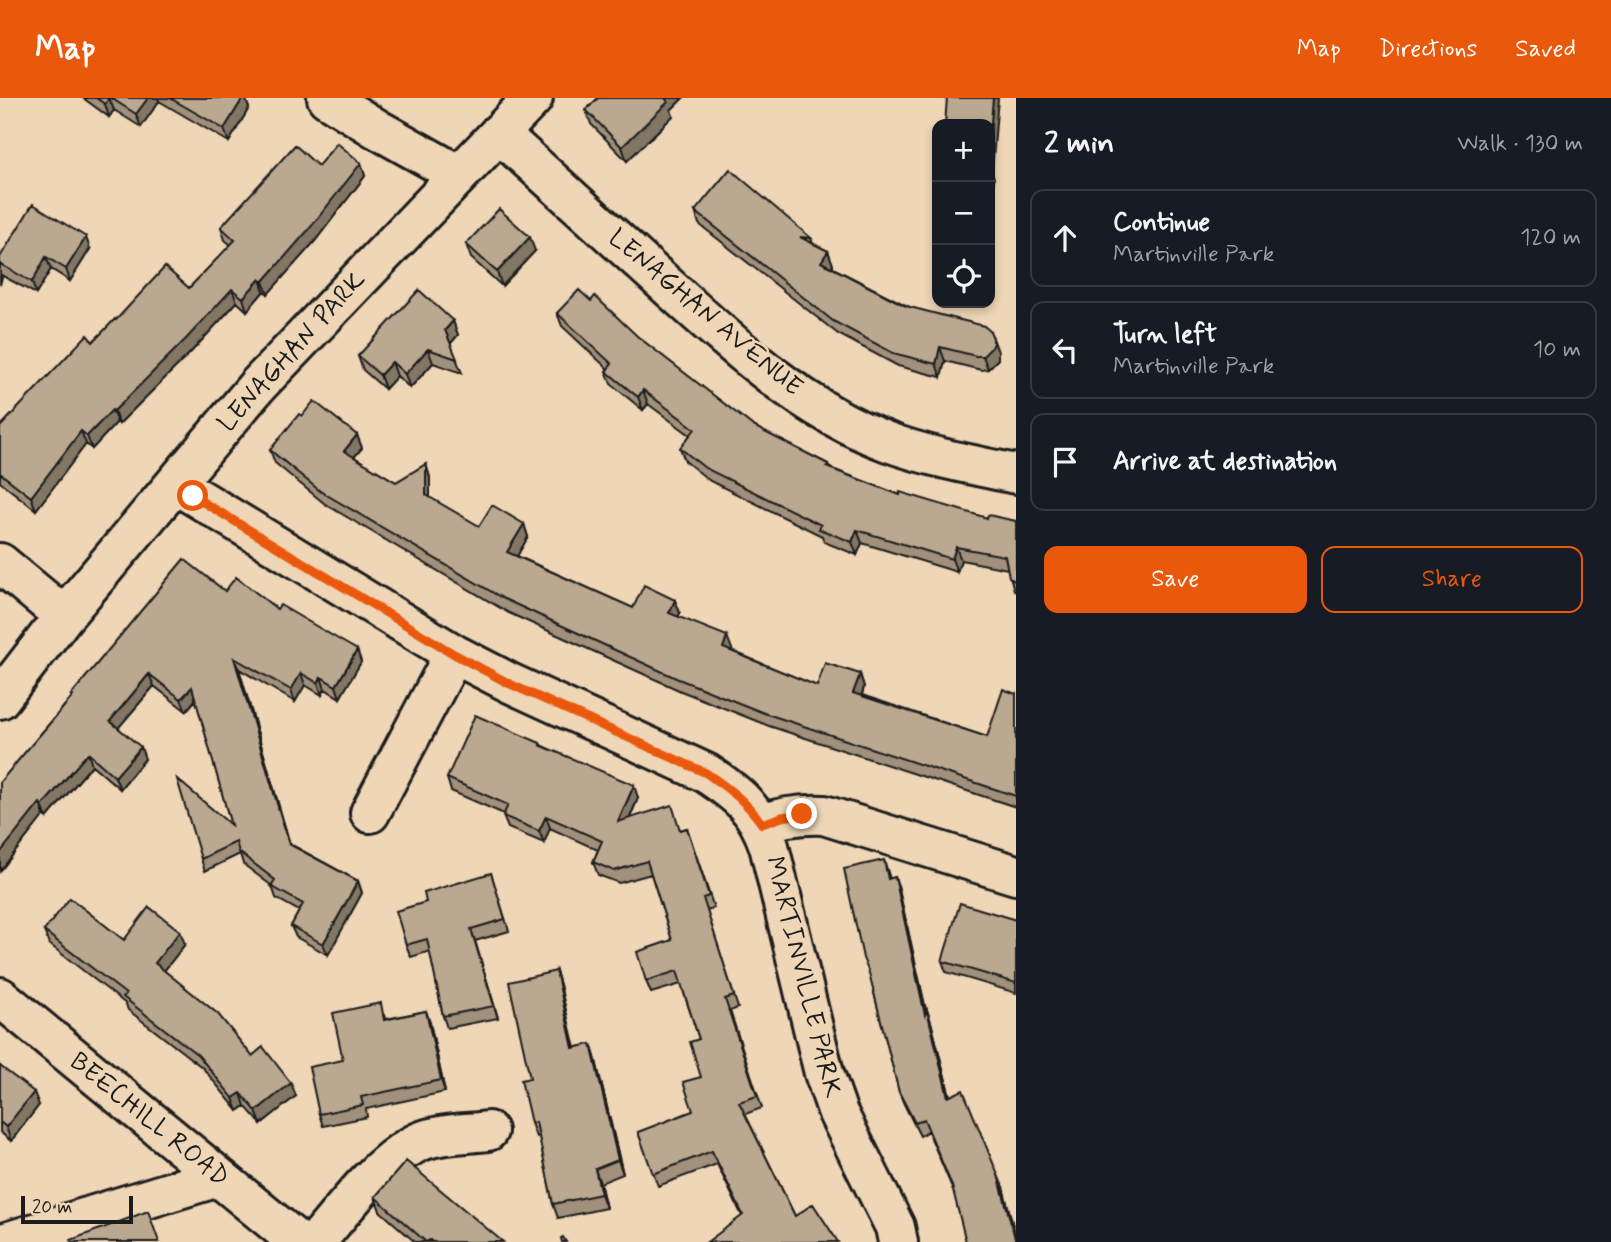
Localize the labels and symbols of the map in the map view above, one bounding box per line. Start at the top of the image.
street label: LENAGHAN AVENUE [601,222,809,404]
street label: LENAGHAN PARK [211,264,374,440]
route start [177,480,208,511]
route end [786,798,817,829]
street label: MARTINVILLE PARK [757,853,850,1102]
street label: BEECHILL ROAD [62,1045,236,1195]
scale bar [21,1193,133,1225]

